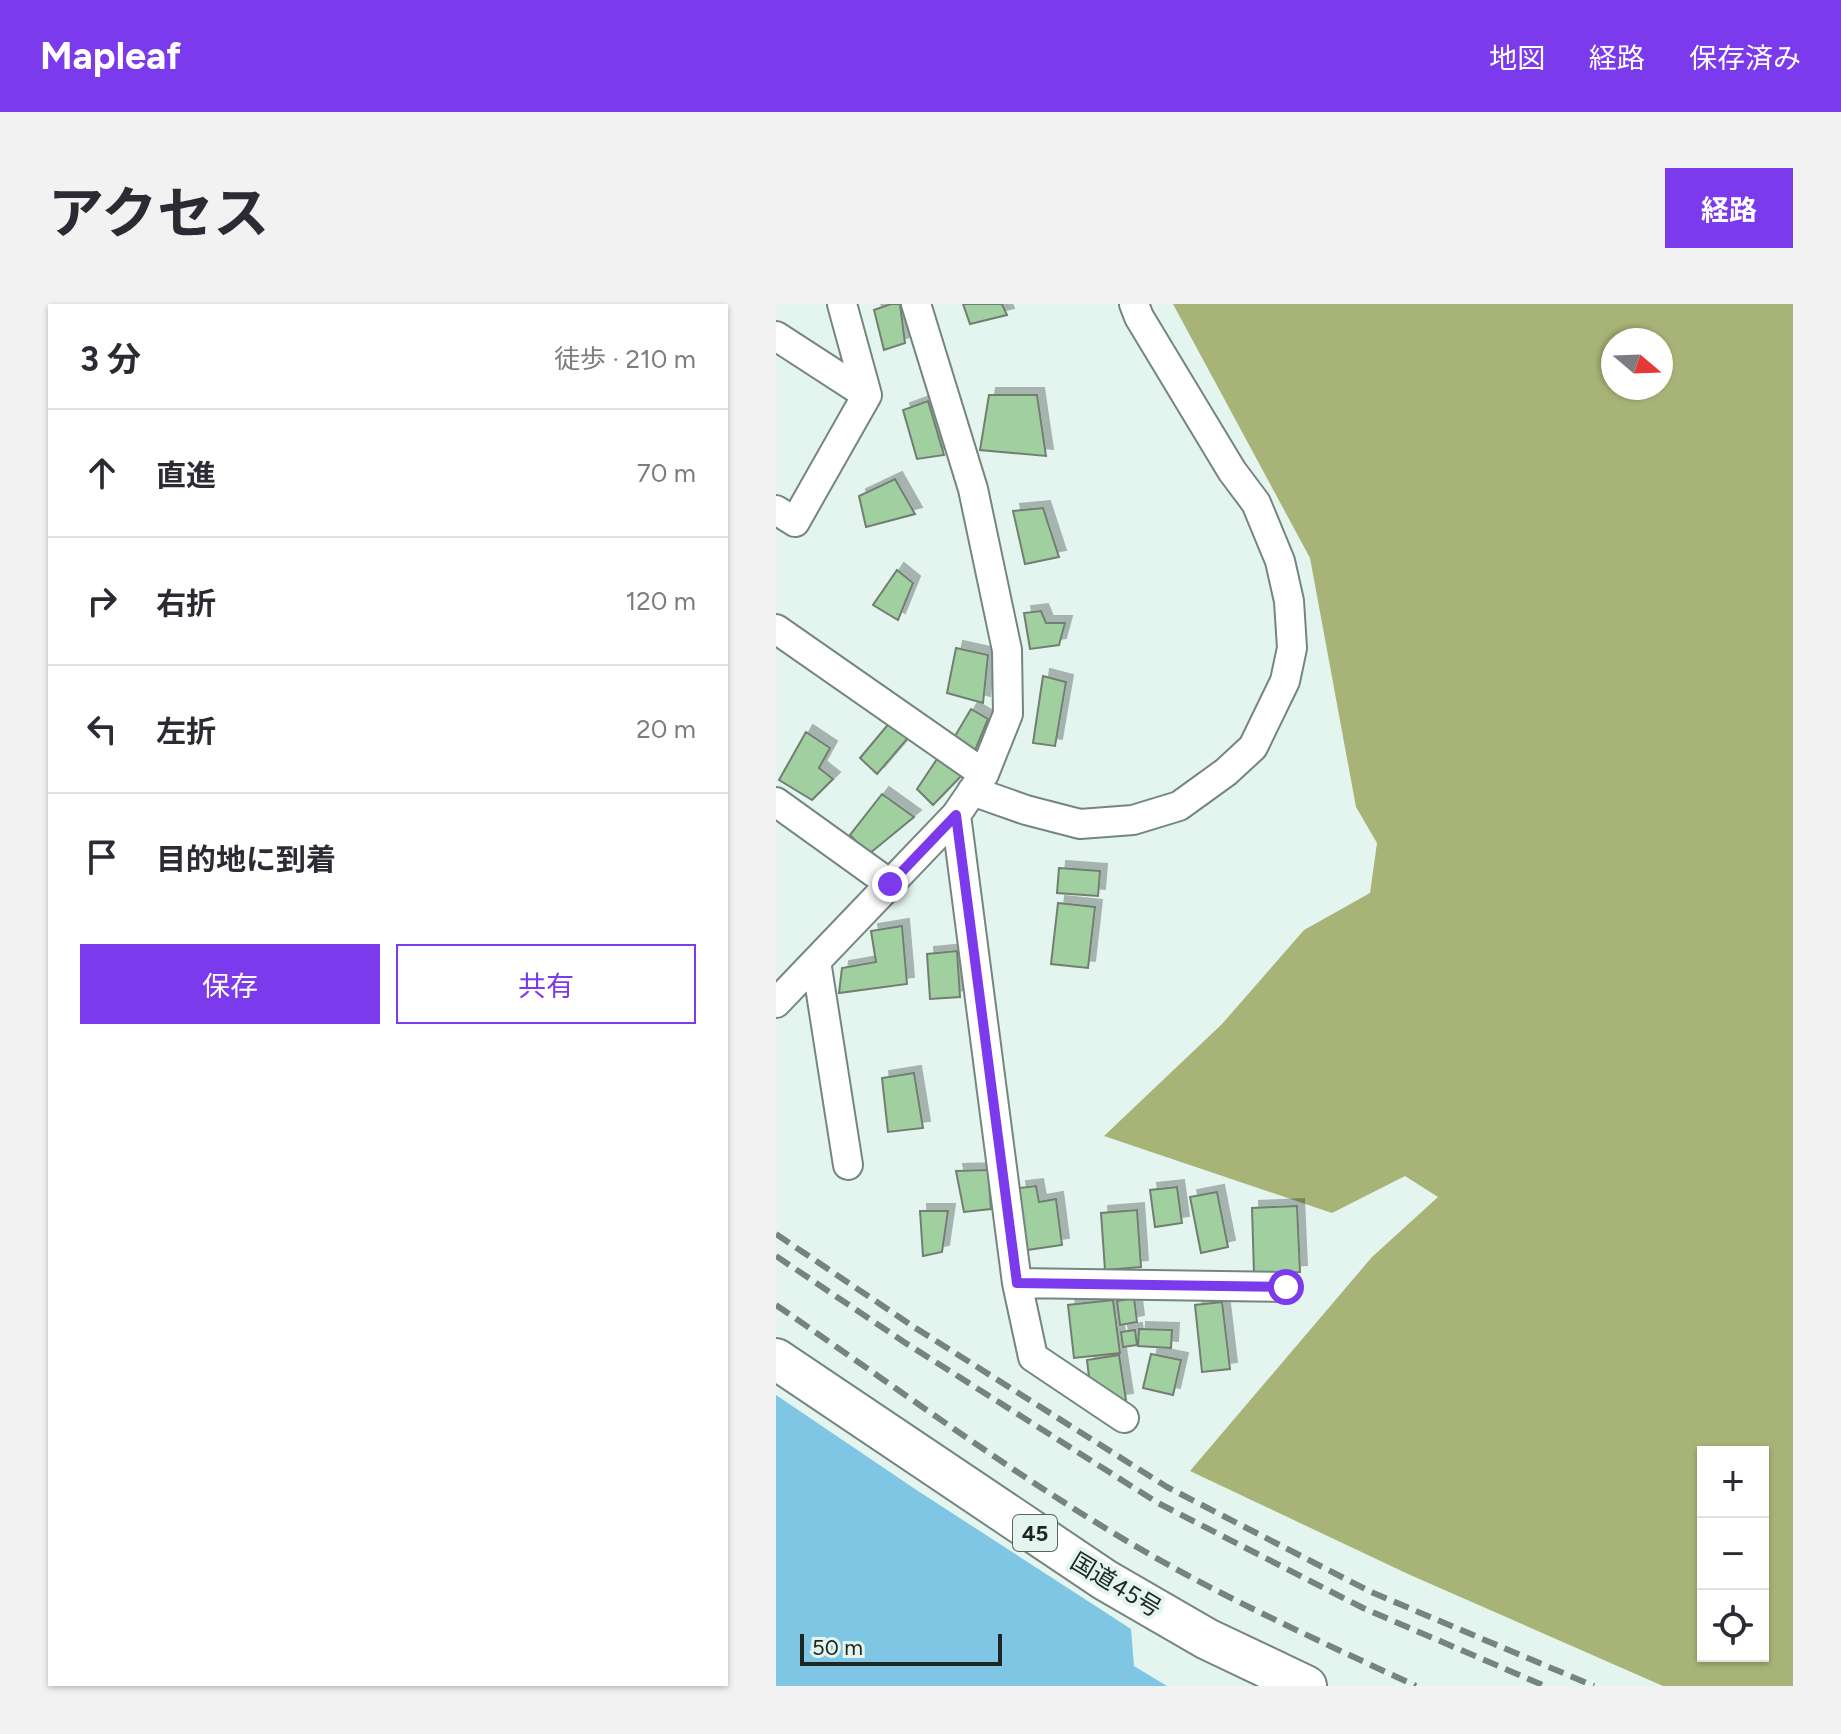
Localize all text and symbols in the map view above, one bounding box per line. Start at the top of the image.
text: Mapleaf [40,33,181,79]
text: 地図 [1489,41,1545,75]
text: 経路 [1589,41,1645,75]
text: 保存済み [1689,41,1801,75]
button: 経路 [1665,168,1793,248]
text: アクセス [48,180,269,247]
north arrow [1601,328,1673,400]
text: 3 分 [80,339,141,380]
text: 徒歩 · 210 m [554,343,696,375]
icon: ahead [80,451,124,495]
text: 直進 [156,457,216,494]
text: 70 m [637,457,696,489]
icon: right [80,579,124,623]
text: 右折 [156,585,216,622]
text: 120 m [626,585,696,617]
icon: left [80,707,124,751]
text: 左折 [156,713,216,750]
text: 20 m [636,713,696,745]
icon: arrive [80,835,124,879]
text: 目的地に到着 [156,841,336,878]
route end [872,866,908,902]
button: 保存 [80,944,380,1024]
button: 共有 [396,944,696,1024]
route start [1268,1269,1304,1305]
map controls [1697,1446,1769,1662]
button: + [1697,1446,1769,1518]
road number: 45 [1013,1515,1057,1551]
button: − [1697,1518,1769,1590]
street label: 国道45号 [1066,1546,1167,1623]
button: locate [1697,1590,1769,1662]
scale bar [800,1630,1002,1666]
text: 50 m [812,1634,863,1661]

